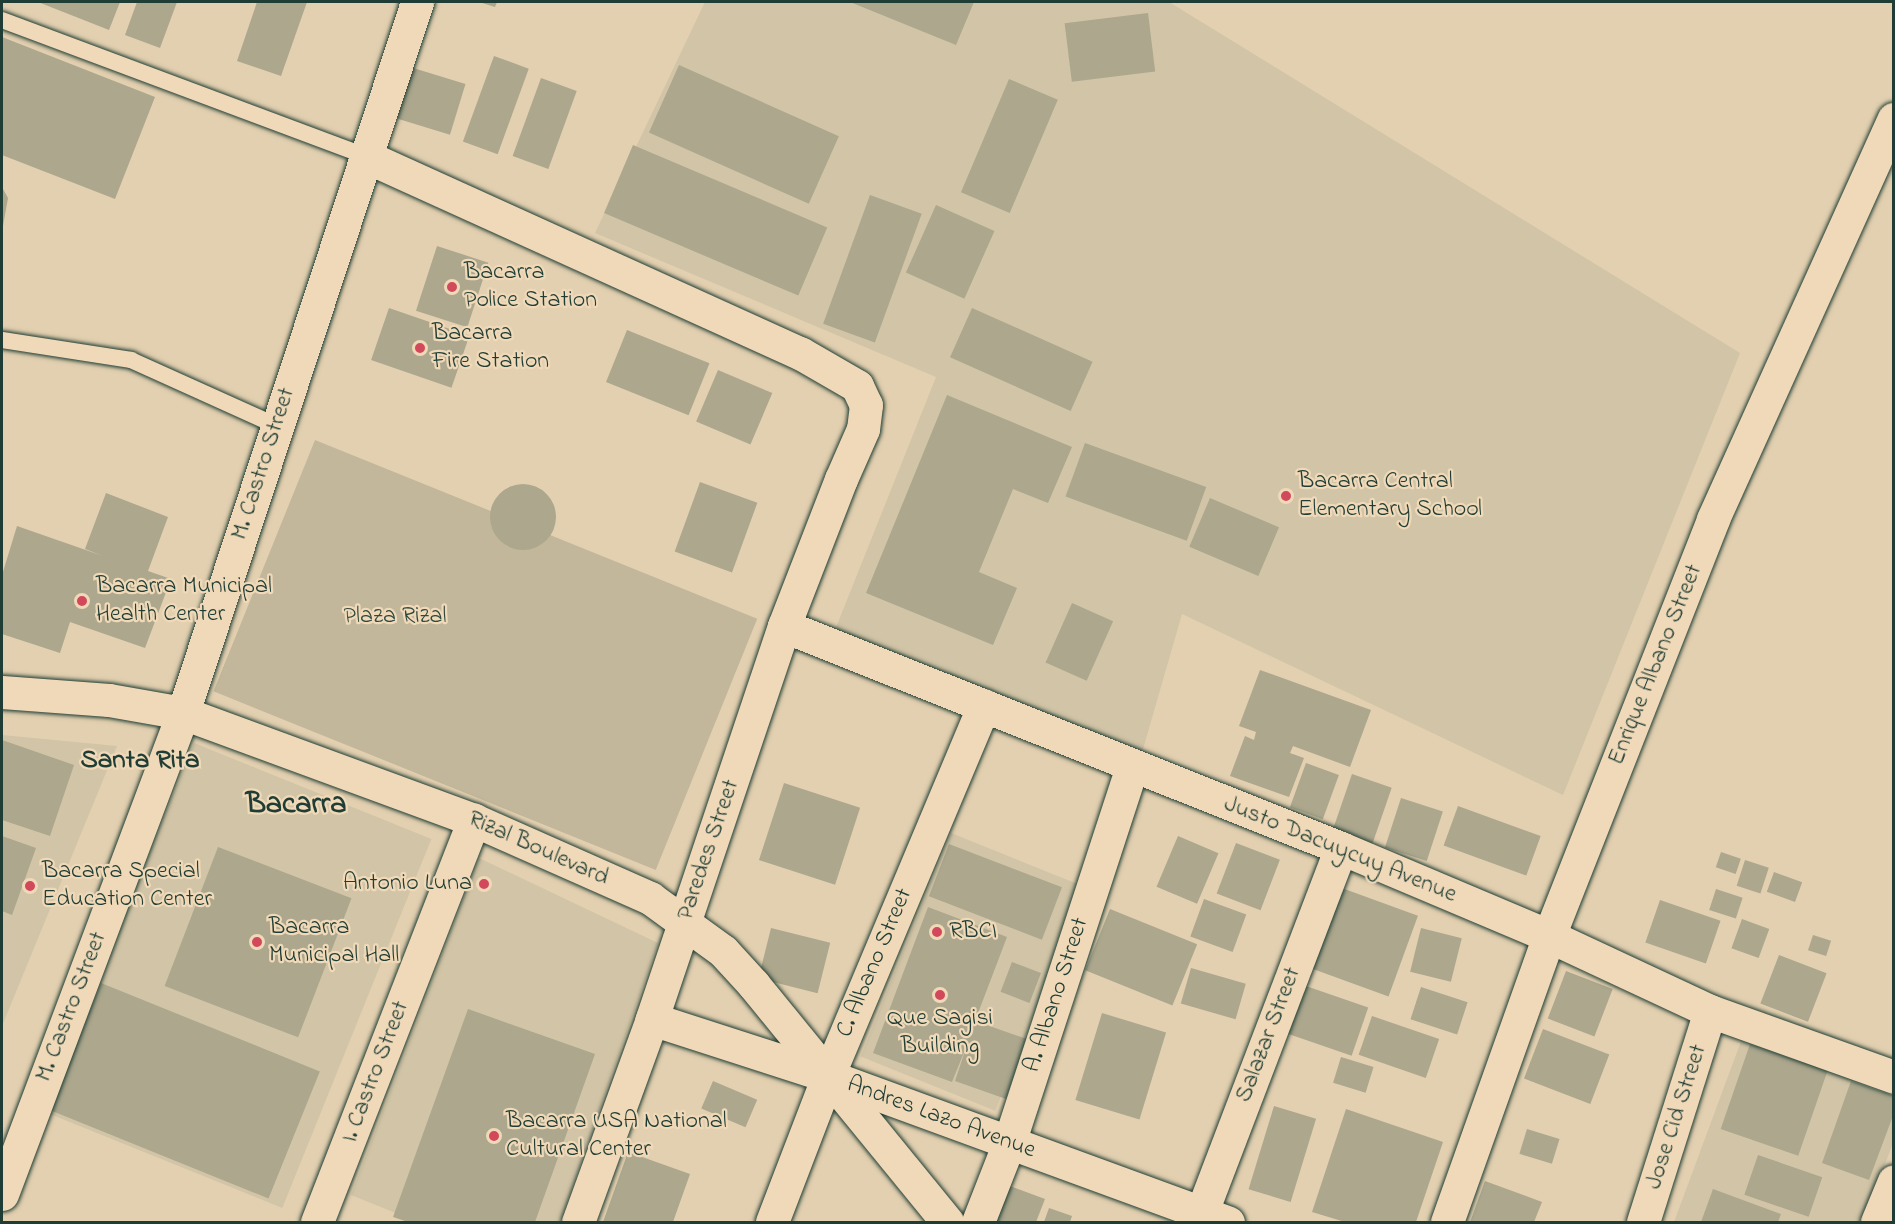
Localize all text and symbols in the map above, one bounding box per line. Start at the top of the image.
place label: Bacarra Police Station [464,259,597,315]
marker: Bacarra Police Station [445,280,459,294]
place label: Bacarra Fire Station [432,320,549,376]
marker: Bacarra Fire Station [413,341,427,355]
street label: M. Castro Street [226,384,302,544]
place label: Bacarra Central Elementary School [1298,468,1482,524]
marker: Bacarra Central Elementary School [1279,489,1293,503]
street label: Enrique Albano Street [1603,561,1709,769]
place label: Bacarra Municipal Health Center [96,573,272,629]
marker: Bacarra Municipal Health Center [73,592,91,610]
park label: Plaza Rizal [343,603,447,631]
district label: Santa Rita [80,745,200,777]
street label: Paredes Street [672,776,746,924]
district label: Bacarra [246,787,346,823]
street label: Justo Dacuycuy Avenue [1219,790,1461,910]
street label: Rizal Boulevard [463,805,613,893]
place label: Bacarra Special Education Center [42,858,212,914]
place label: Antonio Luna [343,870,472,898]
marker: Antonio Luna [477,877,491,891]
marker: Bacarra Special Education Center [23,879,37,893]
street label: C. Albano Street [831,884,919,1042]
place label: Bacarra Municipal Hall [269,914,399,970]
street label: A. Albano Street [1018,914,1096,1076]
place label: RBCI [949,918,997,946]
marker: RBCI [930,925,944,939]
street label: M. Castro Street [30,928,114,1086]
marker: Bacarra Municipal Hall [250,935,264,949]
street label: Salazar Street [1230,963,1308,1107]
marker: Que Sagisi Building [933,988,947,1002]
street label: I. Castro Street [336,997,416,1147]
place label: Que Sagisi Building [887,1005,993,1061]
street label: Jose Cid Street [1640,1041,1714,1193]
street label: Andres Lazo Avenue [843,1070,1039,1166]
place label: Bacarra USA National Cultural Center [506,1108,727,1164]
marker: Bacarra USA National Cultural Center [487,1129,501,1143]

